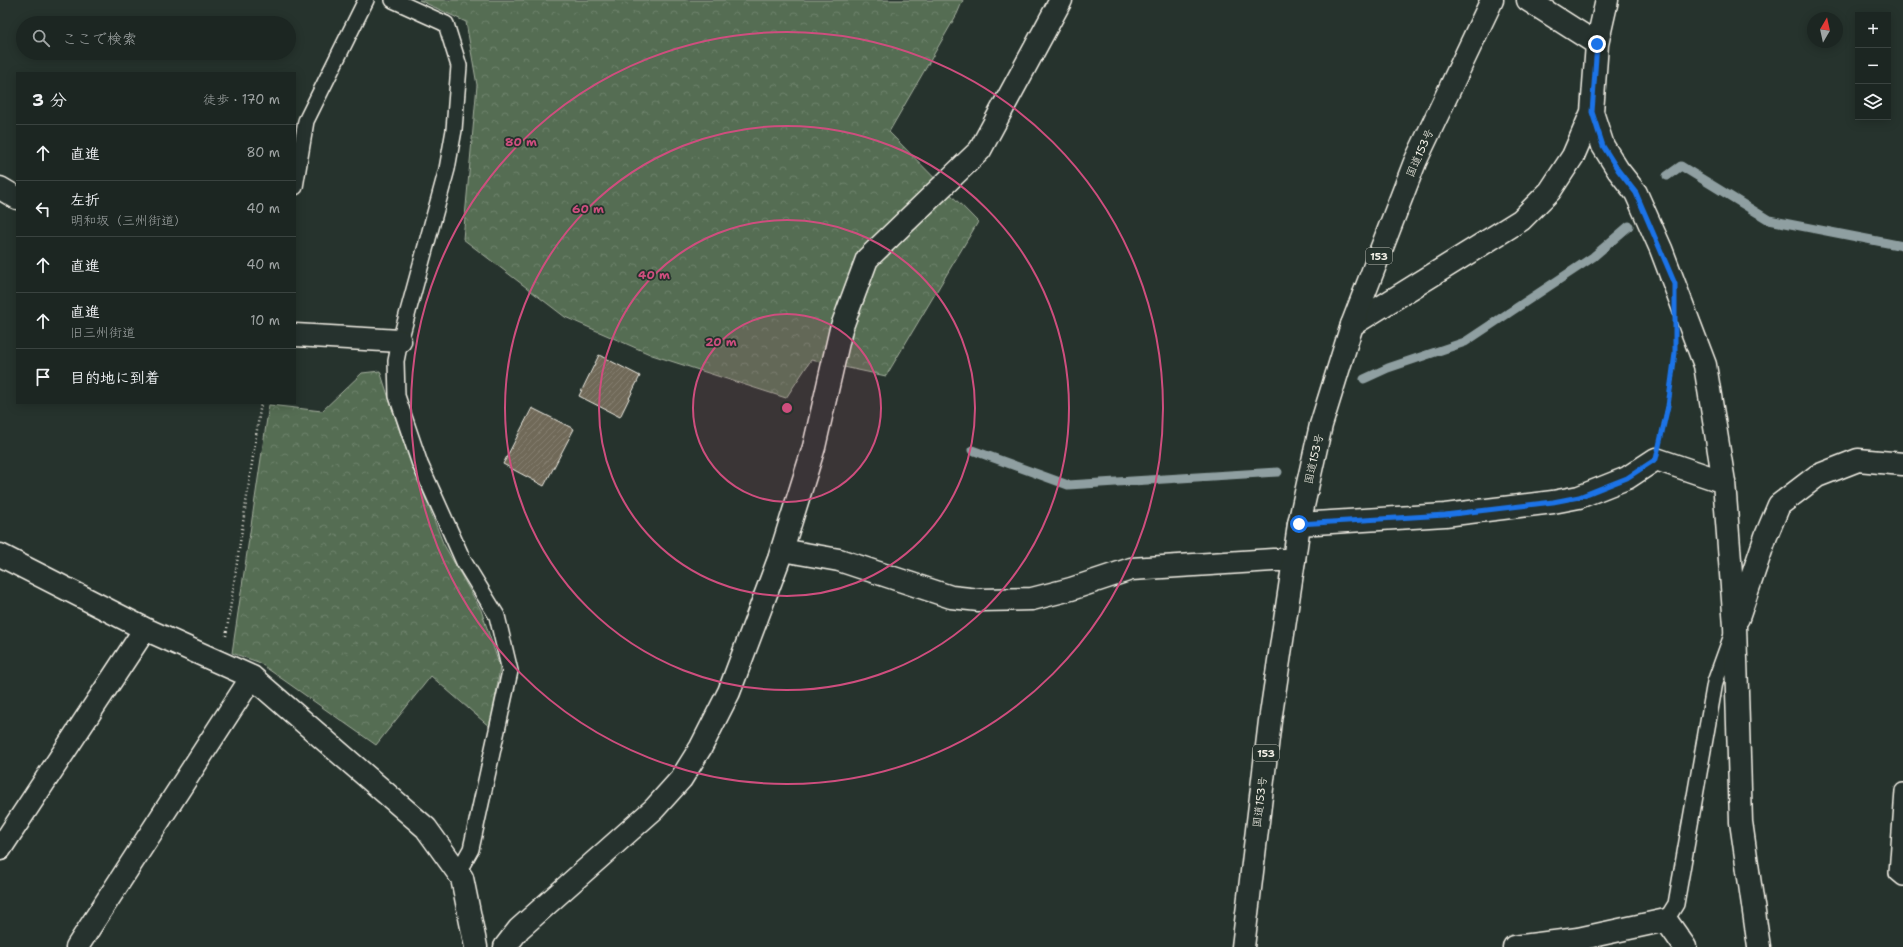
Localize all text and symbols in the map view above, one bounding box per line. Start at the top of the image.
north arrow [1807,12,1843,48]
map controls [1855,12,1891,120]
button: + [1855,12,1891,48]
search box [16,16,296,60]
icon: search [30,27,52,49]
text: ここで検索 [62,29,137,49]
route end [1588,35,1606,53]
button: − [1855,48,1891,84]
button: layers [1855,84,1891,120]
text: 3 分 [32,89,67,111]
text: 徒歩 · 170 m [203,91,280,108]
street label: 国道153号 [1403,126,1437,180]
text: 80 m [505,134,537,150]
icon: ahead [32,142,54,164]
text: 直進 [70,144,100,164]
text: 80 m [246,144,280,161]
text: 左折 [70,190,100,210]
icon: left [32,198,54,220]
text: 40 m [246,200,280,217]
text: 60 m [572,201,604,217]
text: 明和坂（三州街道） [70,212,187,229]
road number: 153 [1366,248,1392,264]
icon: ahead [32,254,54,276]
text: 直進 [70,256,100,276]
text: 40 m [246,256,280,273]
text: 40 m [638,267,670,283]
text: 直進 [70,302,100,322]
icon: ahead [32,310,54,332]
text: 10 m [250,312,280,329]
text: 旧三州街道 [70,324,135,341]
text: 20 m [705,334,737,350]
icon: arrive [32,366,54,388]
text: 目的地に到着 [70,368,160,388]
centre of rings [780,401,794,415]
street label: 国道153号 [1301,432,1327,486]
route start [1290,515,1308,533]
road number: 153 [1253,745,1279,761]
street label: 国道153号 [1249,776,1271,828]

